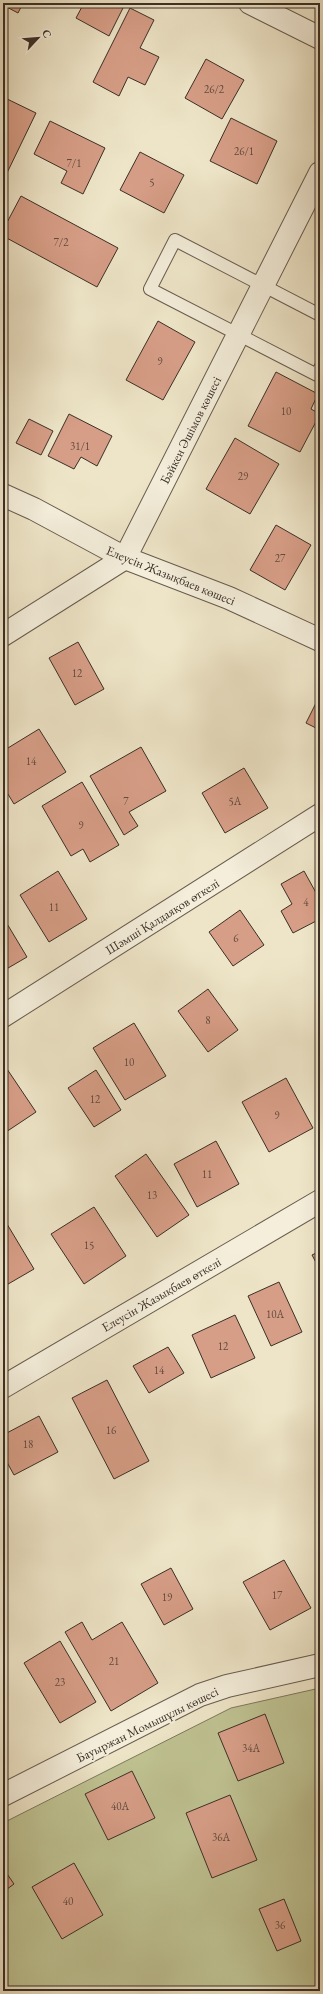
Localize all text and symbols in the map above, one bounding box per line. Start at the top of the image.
north arrow [18,18,58,58]
text: С [39,27,55,40]
house number: 26/2 [204,82,225,96]
house number: 26/1 [234,144,254,158]
house number: 7/1 [67,156,81,170]
house number: 5 [149,175,155,189]
house number: 7/2 [54,235,69,249]
house number: 9 [157,354,163,368]
street label: Бәйкен Әшімов көшесі [156,374,225,487]
house number: 10 [281,404,291,418]
house number: 31/1 [70,439,90,453]
house number: 29 [238,469,249,483]
street label: Елеусін Жазықбаев көшесі [104,542,238,609]
house number: 27 [275,551,286,565]
house number: 12 [72,666,83,680]
house number: 14 [26,754,37,768]
house number: 7 [123,794,129,808]
house number: 5А [229,794,242,808]
house number: 9 [78,818,84,832]
street label: Шәмші Қалдаяқов өткелі [102,874,222,958]
house number: 4 [303,895,309,909]
house number: 11 [49,900,59,914]
house number: 6 [233,931,239,945]
house number: 8 [205,1013,211,1027]
house number: 10 [124,1055,134,1069]
house number: 12 [90,1092,101,1106]
house number: 9 [274,1108,280,1122]
house number: 11 [202,1167,212,1181]
house number: 13 [147,1188,157,1202]
house number: 15 [84,1238,94,1252]
street label: Елеусін Жазықбаев өткелі [98,1253,224,1336]
house number: 10А [266,1307,284,1321]
house number: 12 [218,1339,229,1353]
house number: 14 [154,1363,165,1377]
house number: 16 [106,1423,117,1437]
house number: 18 [23,1437,33,1451]
house number: 17 [272,1588,283,1602]
house number: 19 [162,1590,173,1604]
house number: 21 [109,1654,119,1668]
house number: 23 [55,1675,65,1689]
street label: Бауыржан Момышұлы көшесі [73,1683,221,1766]
house number: 34А [242,1741,260,1755]
house number: 40А [111,1799,129,1813]
house number: 36А [212,1830,230,1844]
house number: 40 [63,1894,73,1908]
house number: 36 [275,1918,286,1932]

